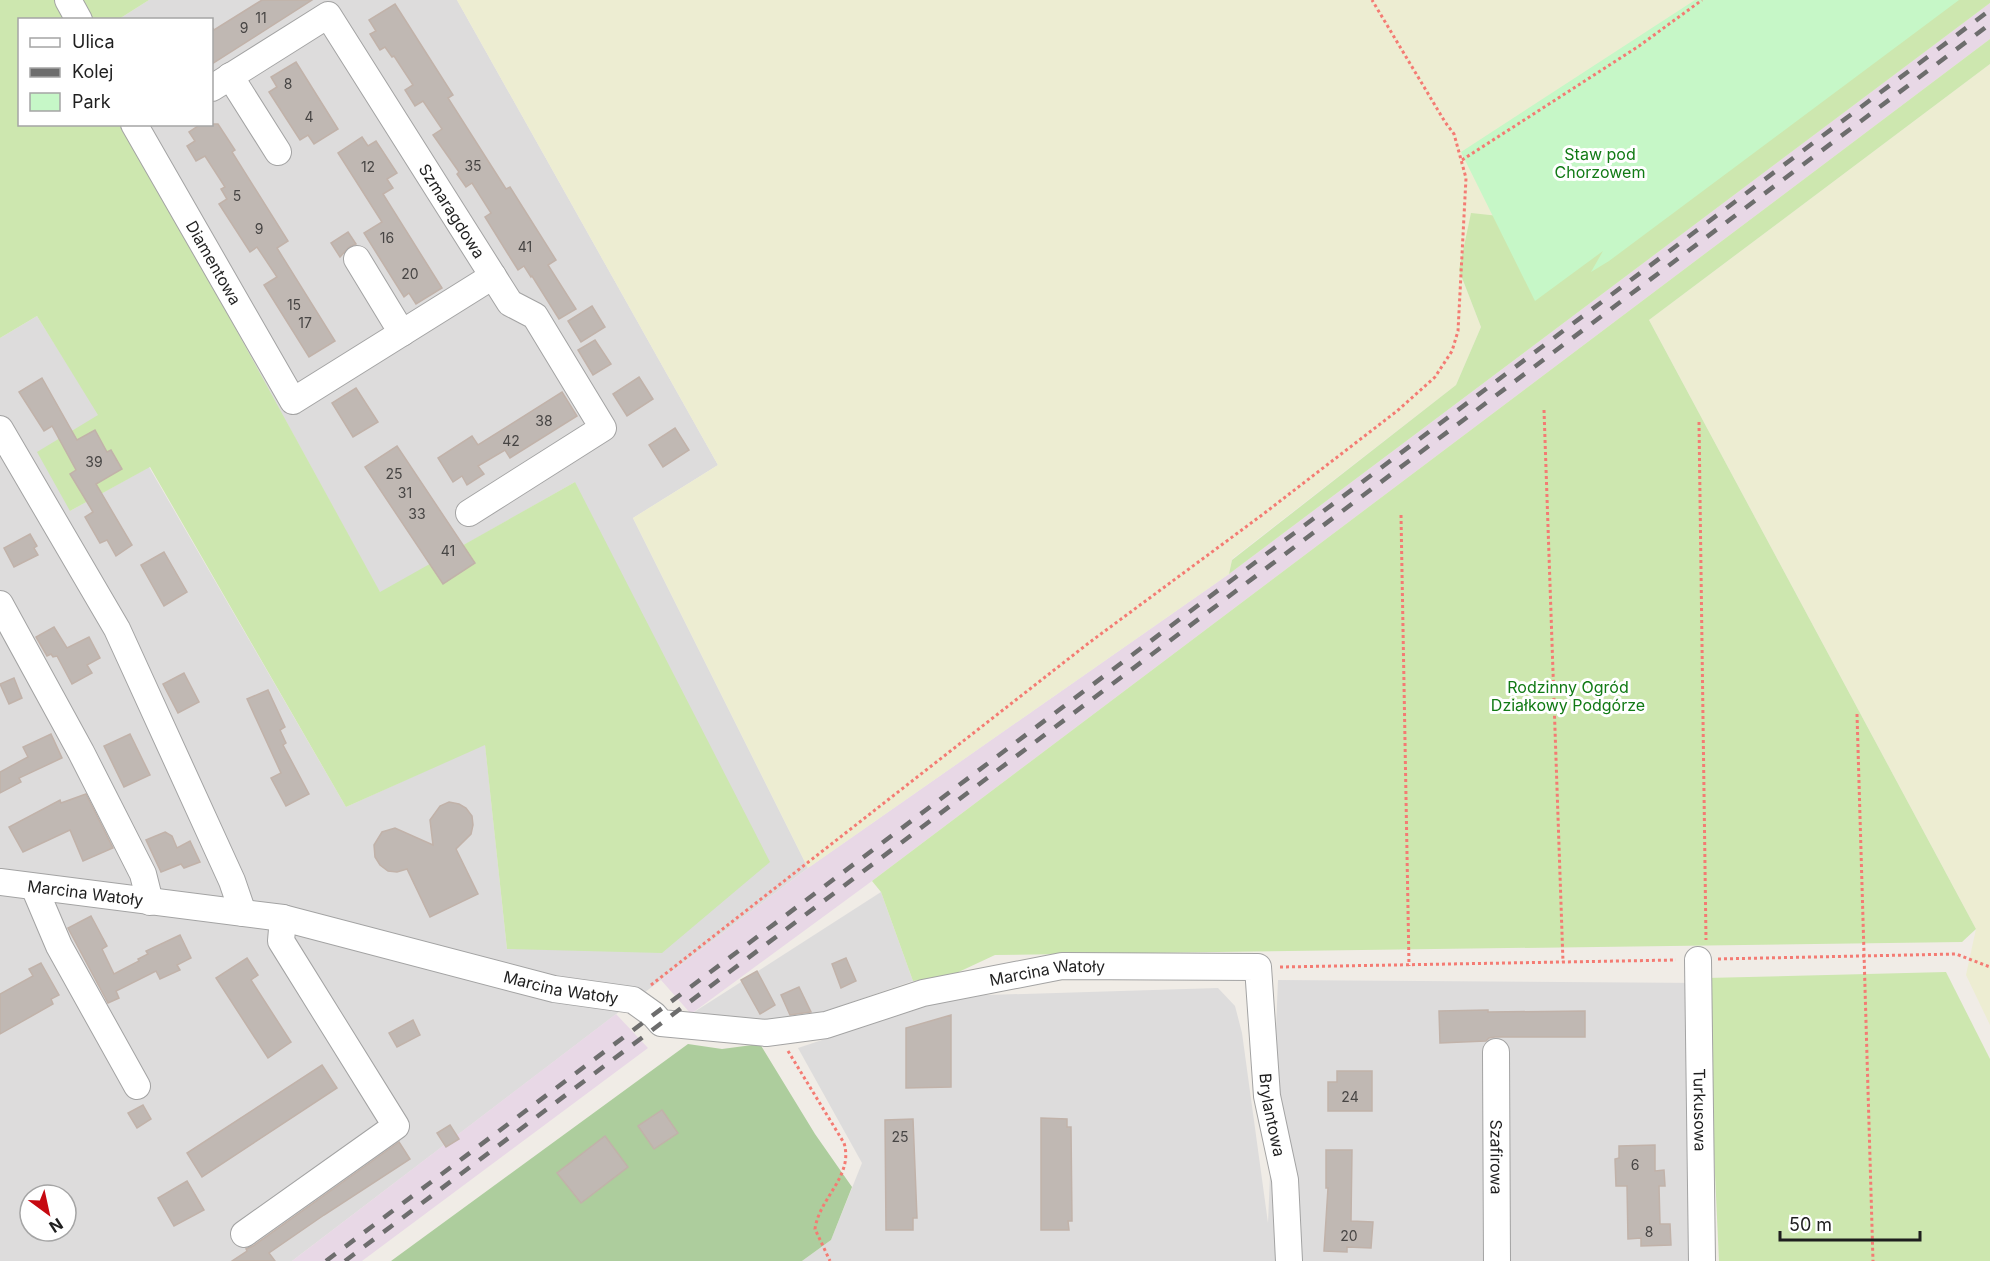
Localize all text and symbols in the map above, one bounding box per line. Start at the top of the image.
house number: 11 [255,9,267,26]
legend [18,18,213,126]
house number: 9 [240,19,248,36]
text: Ulica [72,31,115,52]
text: Kolej [72,61,113,82]
house number: 8 [284,75,292,92]
text: Park [72,91,111,112]
house number: 4 [304,108,314,125]
park label: Staw pod Chorzowem [1555,144,1645,182]
house number: 35 [464,157,482,174]
house number: 12 [361,158,375,175]
street label: Szmaragdowa [415,160,489,262]
house number: 5 [233,187,241,204]
street label: Diamentowa [182,217,246,308]
house number: 9 [255,220,263,237]
house number: 16 [380,229,394,246]
house number: 41 [518,238,532,255]
house number: 20 [401,265,419,282]
house number: 15 [287,296,301,313]
house number: 17 [298,314,312,331]
house number: 38 [535,412,553,429]
house number: 42 [502,432,520,449]
house number: 39 [85,453,103,470]
house number: 25 [385,465,403,482]
house number: 31 [398,484,412,501]
house number: 33 [408,505,426,522]
house number: 41 [441,542,455,559]
park label: Rodzinny Ogród Działkowy Podgórze [1491,677,1645,715]
street label: Marcina Watoły [26,876,144,910]
street label: Marcina Watoły [988,955,1105,990]
street label: Marcina Watoły [501,966,620,1008]
street label: Turkusowa [1689,1068,1711,1152]
street label: Brylantowa [1255,1072,1290,1158]
house number: 24 [1341,1088,1359,1105]
street label: Szafirowa [1486,1119,1507,1195]
house number: 25 [891,1128,909,1145]
house number: 6 [1631,1156,1639,1173]
north arrow [18,1183,78,1243]
scale bar [1780,1204,1920,1242]
text: N [46,1214,67,1237]
text: 50 m [1789,1214,1832,1235]
house number: 8 [1645,1223,1653,1240]
house number: 20 [1340,1227,1358,1244]

